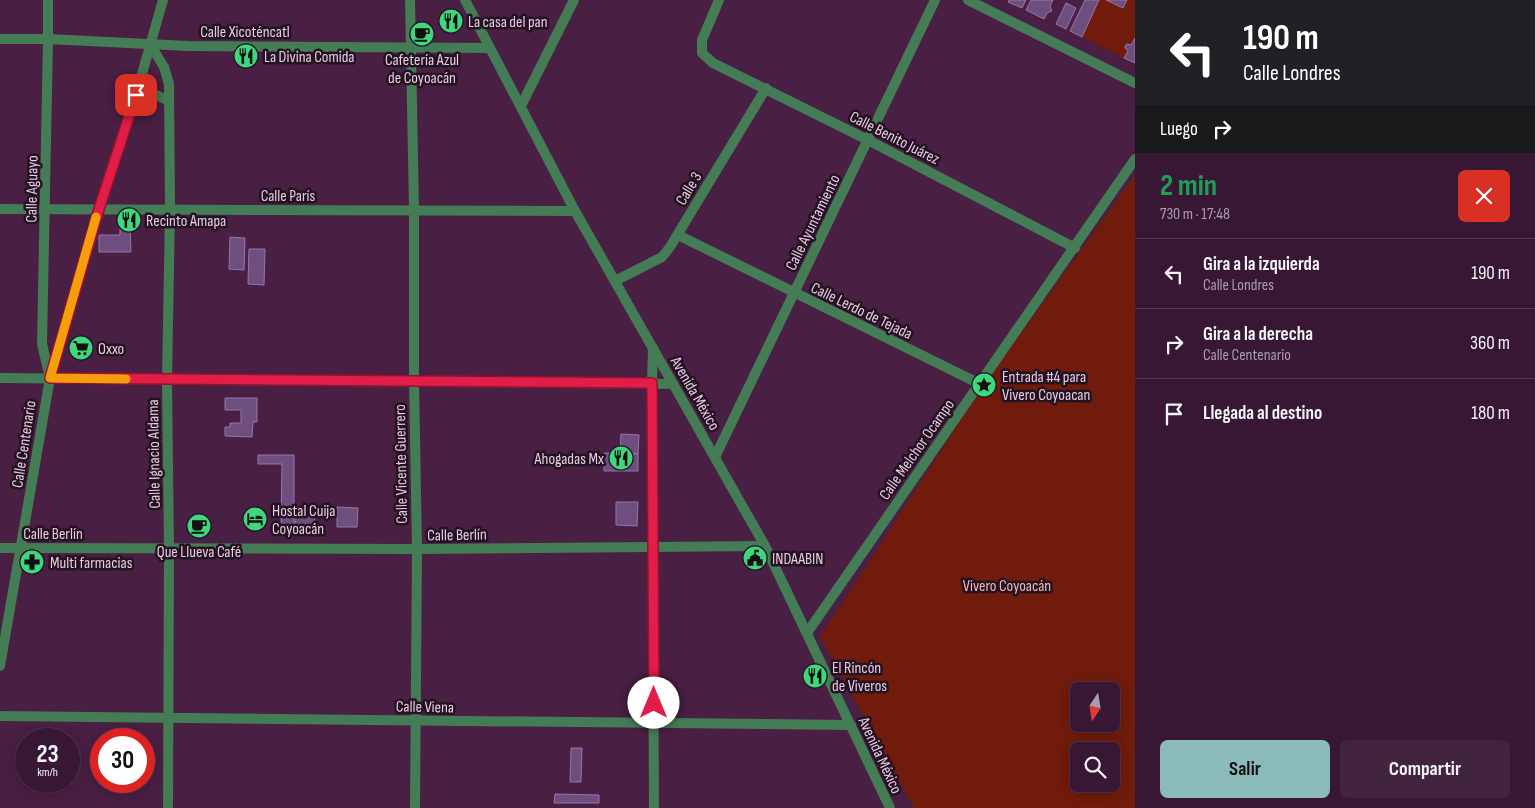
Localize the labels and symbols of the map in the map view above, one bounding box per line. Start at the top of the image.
restaurant icon: La casa del pan [438,8,464,34]
place label: La casa del pan [468,13,548,32]
cafe icon: Cafetería Azul de Coyoacán [409,21,435,47]
street label: Calle Xicoténcatl [200,23,290,42]
restaurant icon: La Divina Comida [233,43,259,69]
place label: La Divina Comida [264,48,355,67]
place label: Cafetería Azul de Coyoacán [385,51,459,88]
pin [115,74,157,116]
street label: Calle Benito Juárez [846,108,943,169]
street label: Calle Aguayo [22,155,43,223]
street label: Calle 3 [672,169,707,209]
street label: Calle Ayuntamiento [782,172,845,274]
street label: Calle París [261,187,316,206]
restaurant icon: Recinto Amapa [116,207,142,233]
place label: Recinto Amapa [146,212,226,231]
street label: Calle Lerdo de Tejada [808,279,915,344]
supermarket icon: Oxxo [68,335,94,361]
place label: Oxxo [98,340,124,359]
street label: Avenida México [665,353,723,434]
place label: Entrada #4 para Vivero Coyoacan [1002,368,1090,405]
place icon: Entrada #4 para Vivero Coyoacan [971,372,997,398]
street label: Calle Melchor Ocampo [876,396,959,504]
street label: Calle Centenario [8,399,41,489]
street label: Calle Ignacio Aldama [144,399,165,509]
street label: Calle Vicente Guerrero [391,404,412,524]
restaurant icon: Ahogadas Mx [608,445,634,471]
place label: Ahogadas Mx [534,450,604,469]
place label: Hostal Cuija Coyoacán [272,502,335,539]
hotel icon: Hostal Cuija Coyoacán [242,506,268,532]
cafe icon: Que Llueva Café [186,513,212,539]
street label: Calle Berlín [23,525,83,544]
street label: Calle Berlín [427,525,487,546]
place label: Que Llueva Café [157,543,241,562]
public building icon: INDAABIN [742,545,768,571]
pharmacy icon: Multi farmacias [19,549,45,575]
place label: INDAABIN [772,550,824,569]
place label: Multi farmacias [50,554,133,573]
park label: Vivero Coyoacán [963,577,1051,596]
place label: El Rincón de Viveros [832,659,887,696]
restaurant icon: El Rincón de Viveros [802,663,828,689]
position arrow [627,676,679,728]
north arrow [1070,682,1120,732]
street label: Calle Viena [396,697,454,718]
street label: Avenida México [853,713,906,797]
speed limit sign: 30 [90,728,155,793]

